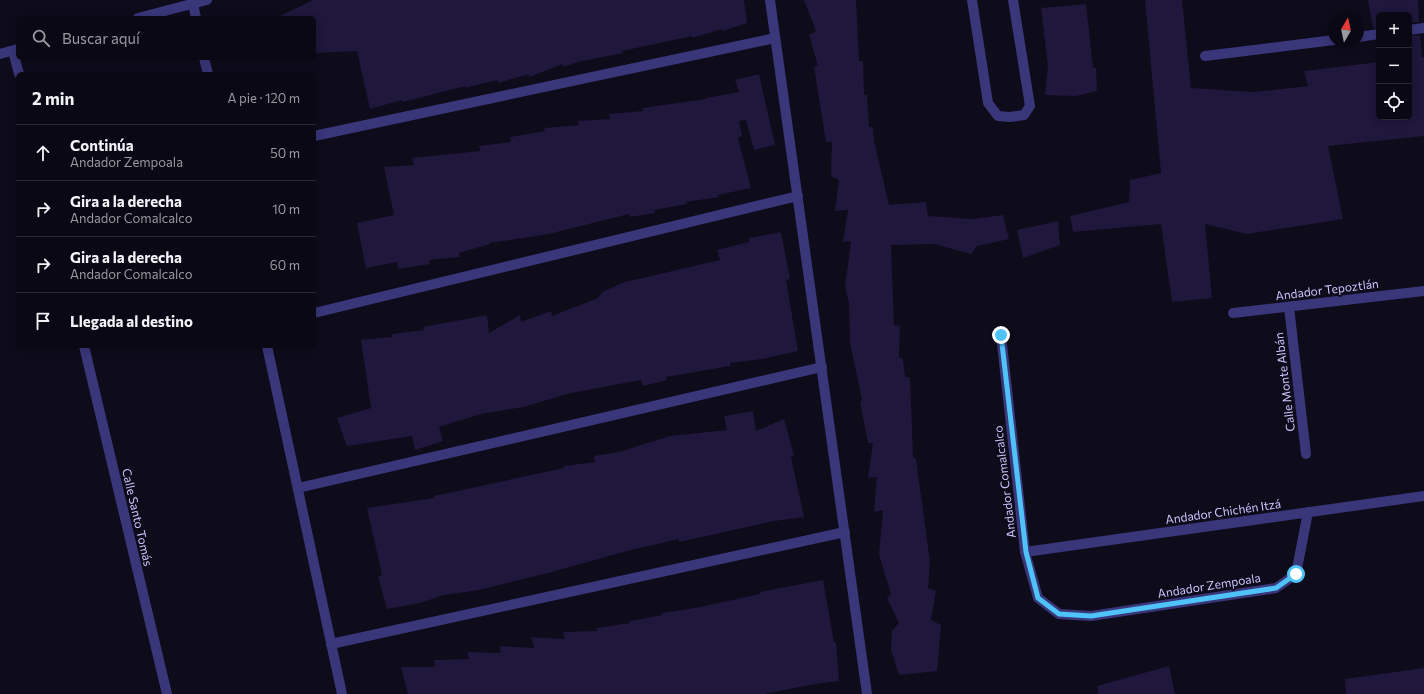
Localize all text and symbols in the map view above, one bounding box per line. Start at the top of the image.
north arrow [1328,12,1364,48]
map controls [1376,12,1412,120]
button: + [1376,12,1412,48]
search box [16,16,316,60]
icon: search [30,27,52,49]
text: Buscar aquí [62,29,140,47]
button: − [1376,48,1412,84]
button: locate [1376,84,1412,120]
text: 2 min [32,88,74,109]
text: A pie · 120 m [228,90,300,106]
text: Continúa [70,136,134,154]
icon: ahead [32,142,54,164]
text: 50 m [270,145,300,161]
text: Andador Zempoala [70,154,183,170]
text: Gira a la derecha [70,192,182,210]
icon: right [32,198,54,220]
text: 10 m [272,201,300,217]
text: Andador Comalcalco [70,210,193,226]
text: Gira a la derecha [70,248,182,266]
icon: right [32,254,54,276]
text: 60 m [270,257,300,273]
text: Andador Comalcalco [70,266,193,282]
street label: Andador Tepoztlán [1275,276,1379,302]
icon: arrive [32,310,54,332]
text: Llegada al destino [70,312,193,330]
route end [992,326,1010,344]
street label: Calle Monte Albán [1271,332,1297,432]
street label: Andador Comalcalco [990,425,1018,539]
street label: Calle Santo Tomás [120,467,156,567]
street label: Andador Chichén Itzá [1164,496,1282,526]
route start [1287,565,1305,583]
street label: Andador Zempoala [1156,570,1262,600]

